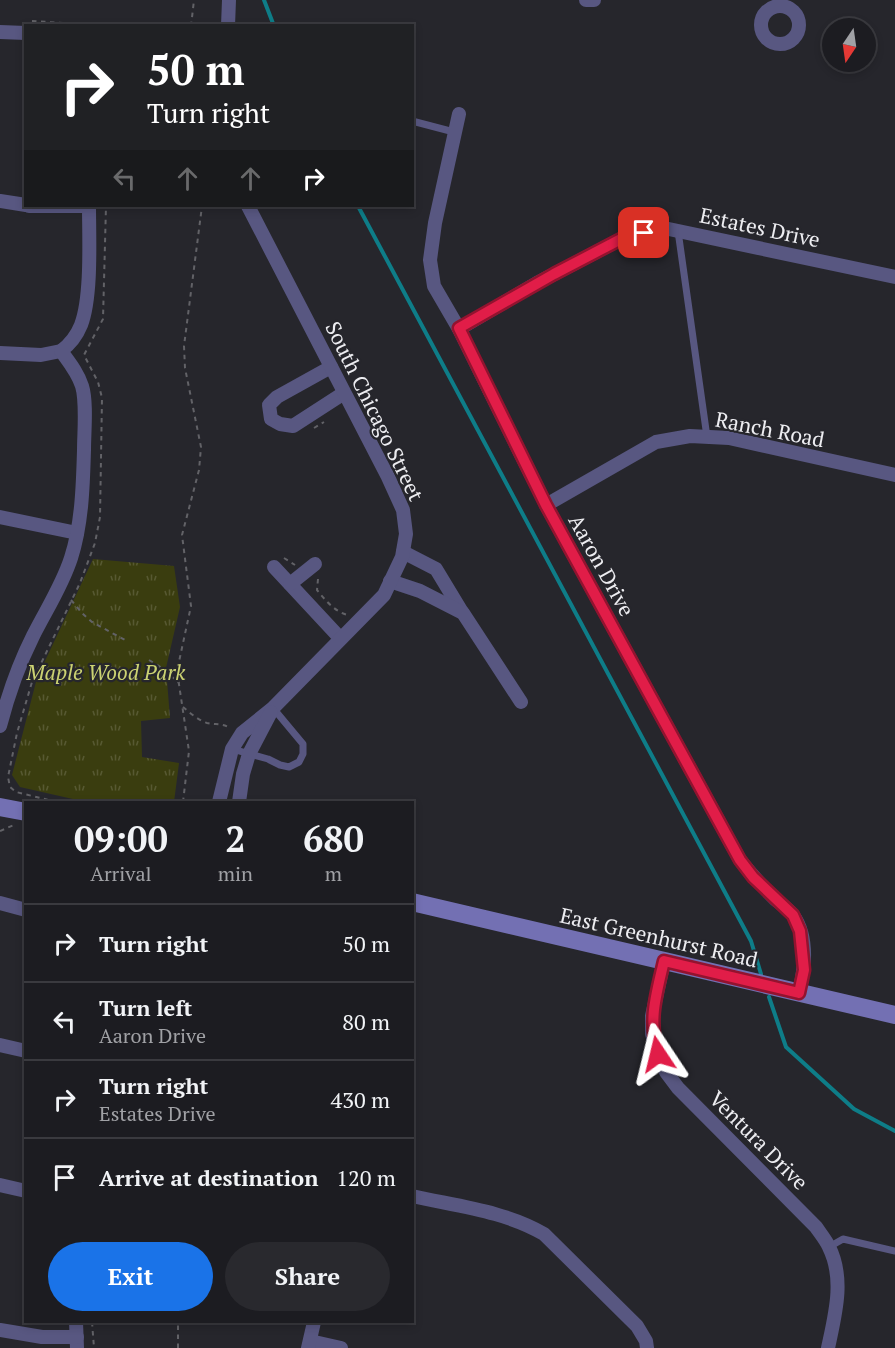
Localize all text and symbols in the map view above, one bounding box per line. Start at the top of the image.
north arrow [822,18,876,72]
map controls [822,18,876,72]
text: 50 m [147,41,245,97]
icon: right [48,48,126,126]
text: Turn right [147,95,270,131]
icon: left [108,162,141,195]
icon: ahead [171,162,204,195]
icon: ahead [234,162,267,195]
icon: right [297,162,330,195]
street label: Estates Drive [697,201,823,253]
pin [618,207,669,258]
icon: arrive [627,216,660,249]
street label: South Chicago Street [319,317,431,506]
street label: Ranch Road [713,405,827,453]
street label: Aaron Drive [563,509,641,621]
park label: Maple Wood Park [26,658,186,686]
text: 09:00 [74,815,168,862]
text: 2 [225,815,246,862]
text: 680 [303,815,364,862]
text: Arrival [90,860,152,887]
text: min [218,860,253,887]
text: m [325,860,342,887]
street label: East Greenhurst Road [557,901,761,973]
icon: right [48,927,81,960]
text: Turn right [99,929,208,958]
text: 50 m [342,929,390,958]
text: Turn left [99,993,192,1022]
icon: left [48,1005,81,1038]
text: 80 m [342,1007,390,1036]
text: Aaron Drive [99,1022,206,1049]
position arrow [626,1022,690,1086]
text: Turn right [99,1071,208,1100]
icon: right [48,1083,81,1116]
street label: Ventura Drive [703,1084,815,1196]
text: 430 m [330,1085,390,1114]
text: Estates Drive [99,1100,216,1127]
icon: arrive [48,1161,81,1194]
text: Arrive at destination [99,1163,318,1192]
text: 120 m [336,1163,396,1192]
button: Exit [48,1242,213,1311]
button: Share [225,1242,390,1311]

